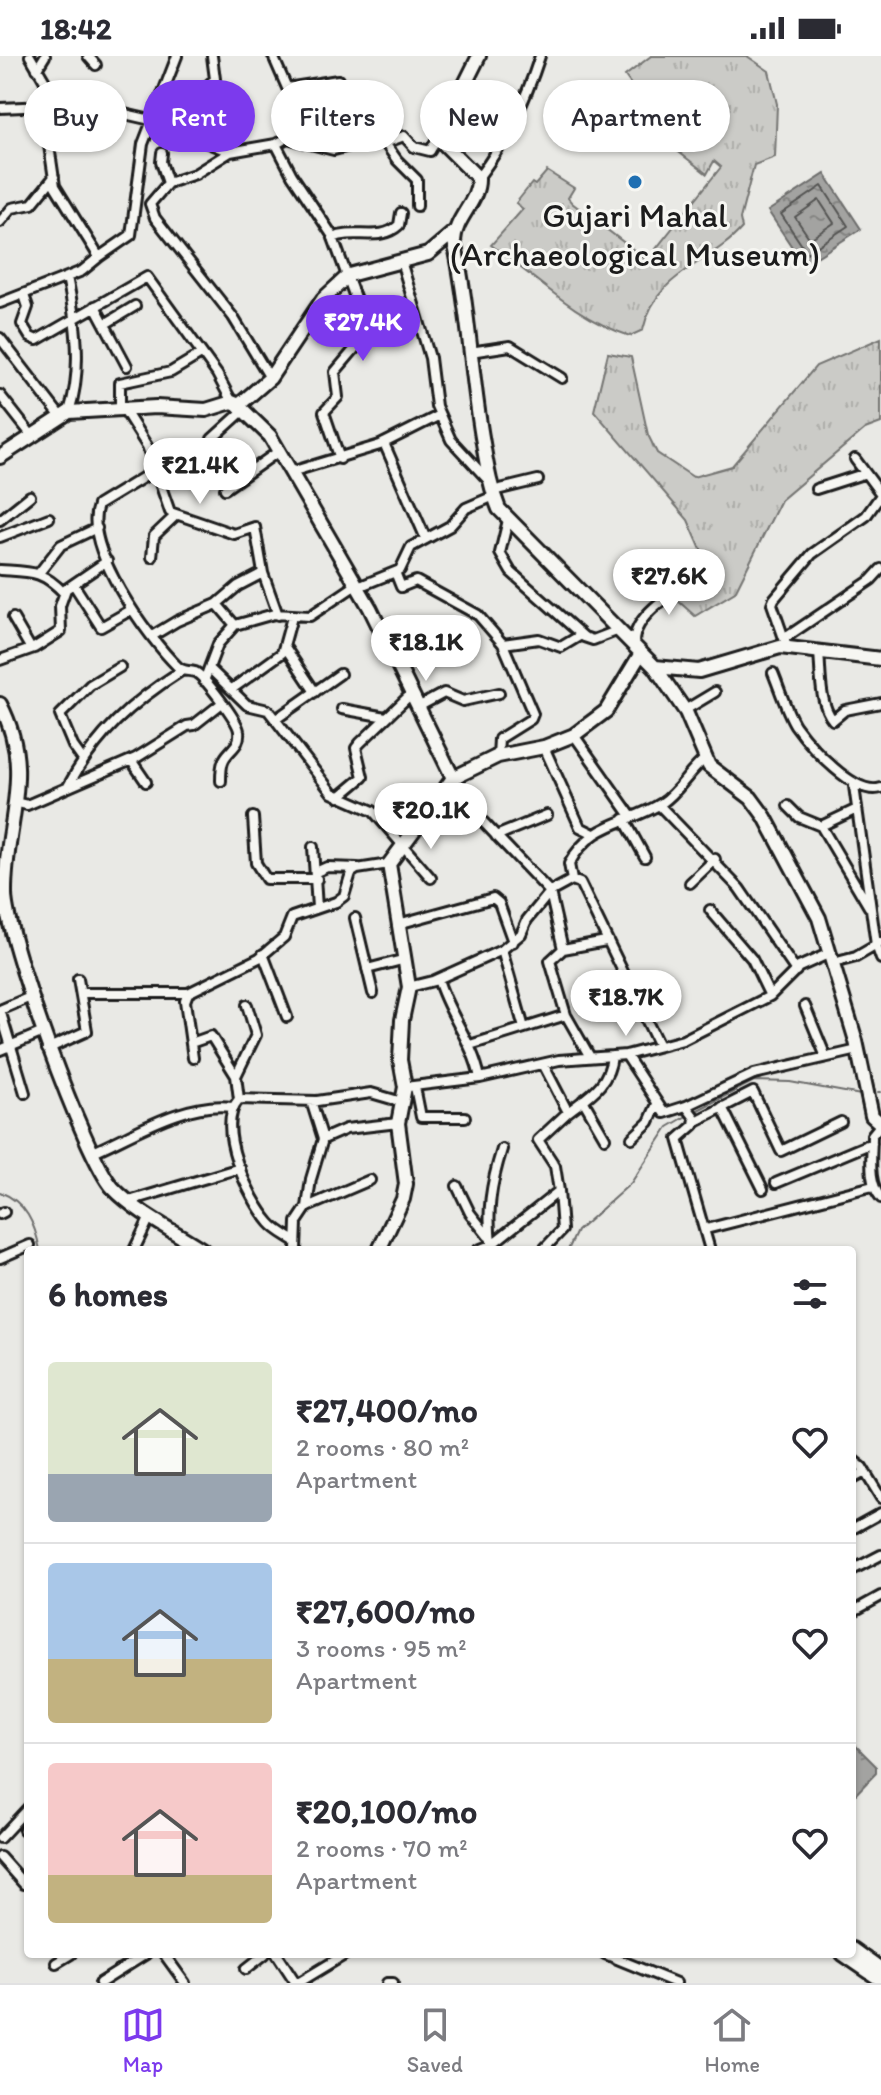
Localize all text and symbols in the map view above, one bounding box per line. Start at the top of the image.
text: 18:42 [40,10,112,47]
chip: Buy [24,80,127,152]
chip: Rent [143,80,255,152]
chip: Filters [271,80,404,152]
chip: New [420,80,527,152]
chip: Apartment [543,80,730,152]
marker: Gujari Mahal (Archaeological Museum) [626,173,644,191]
place label: Gujari Mahal (Archaeological Museum) [450,195,820,275]
pin: ₹27.4K [298,295,428,363]
text: ₹27.4K [324,305,402,337]
pin: ₹21.4K [135,438,265,506]
text: ₹21.4K [161,448,239,480]
pin: ₹27.6K [604,549,734,617]
text: ₹27.6K [631,559,707,591]
pin: ₹18.1K [361,615,491,683]
text: ₹18.1K [389,625,463,657]
pin: ₹20.1K [366,783,496,851]
text: ₹20.1K [392,793,470,825]
pin: ₹18.7K [561,970,691,1038]
text: ₹18.7K [589,980,663,1012]
icon: filters [788,1272,832,1316]
text: 6 homes [48,1274,168,1315]
text: ₹27,400/mo [296,1390,478,1431]
icon: home [112,1394,208,1490]
icon: heart [788,1420,832,1464]
text: 2 rooms · 80 m² [296,1431,469,1463]
text: Apartment [296,1463,417,1495]
text: ₹27,600/mo [296,1591,475,1632]
icon: home [112,1595,208,1691]
icon: heart [788,1621,832,1665]
text: 3 rooms · 95 m² [296,1632,467,1664]
text: Apartment [296,1664,417,1696]
text: ₹20,100/mo [296,1791,477,1832]
icon: home [112,1795,208,1891]
icon: heart [788,1821,832,1865]
text: 2 rooms · 70 m² [296,1832,468,1864]
text: Apartment [296,1864,417,1896]
tab: Map [121,2003,165,2078]
tab: Saved [407,2003,463,2078]
tab: Home [705,2003,760,2078]

